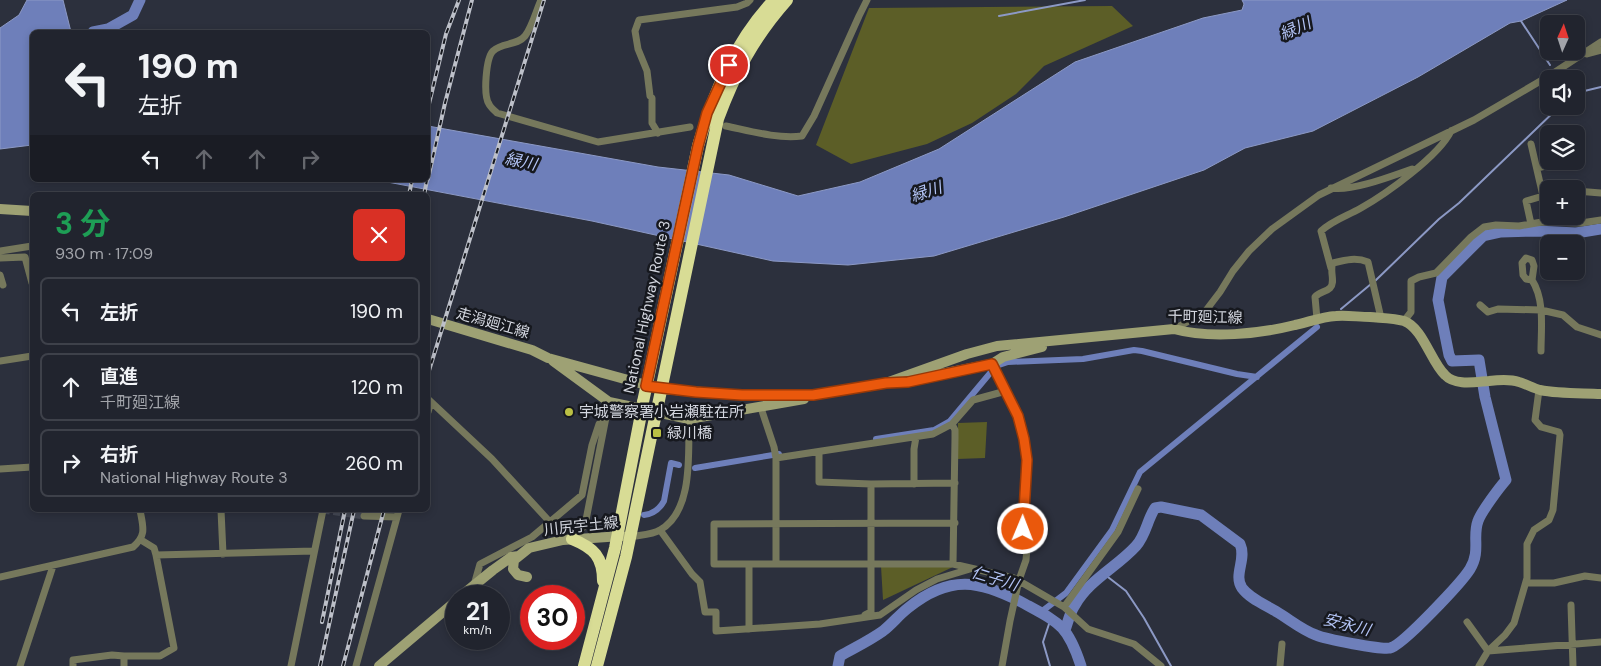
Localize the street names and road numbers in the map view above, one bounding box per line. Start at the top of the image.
street label: National Highway Route 3 [619,219,675,395]
street label: 走潟廻江線 [454,303,532,343]
street label: 千町廻江線 [1167,306,1243,328]
street label: 川尻宇土線 [543,512,619,540]

